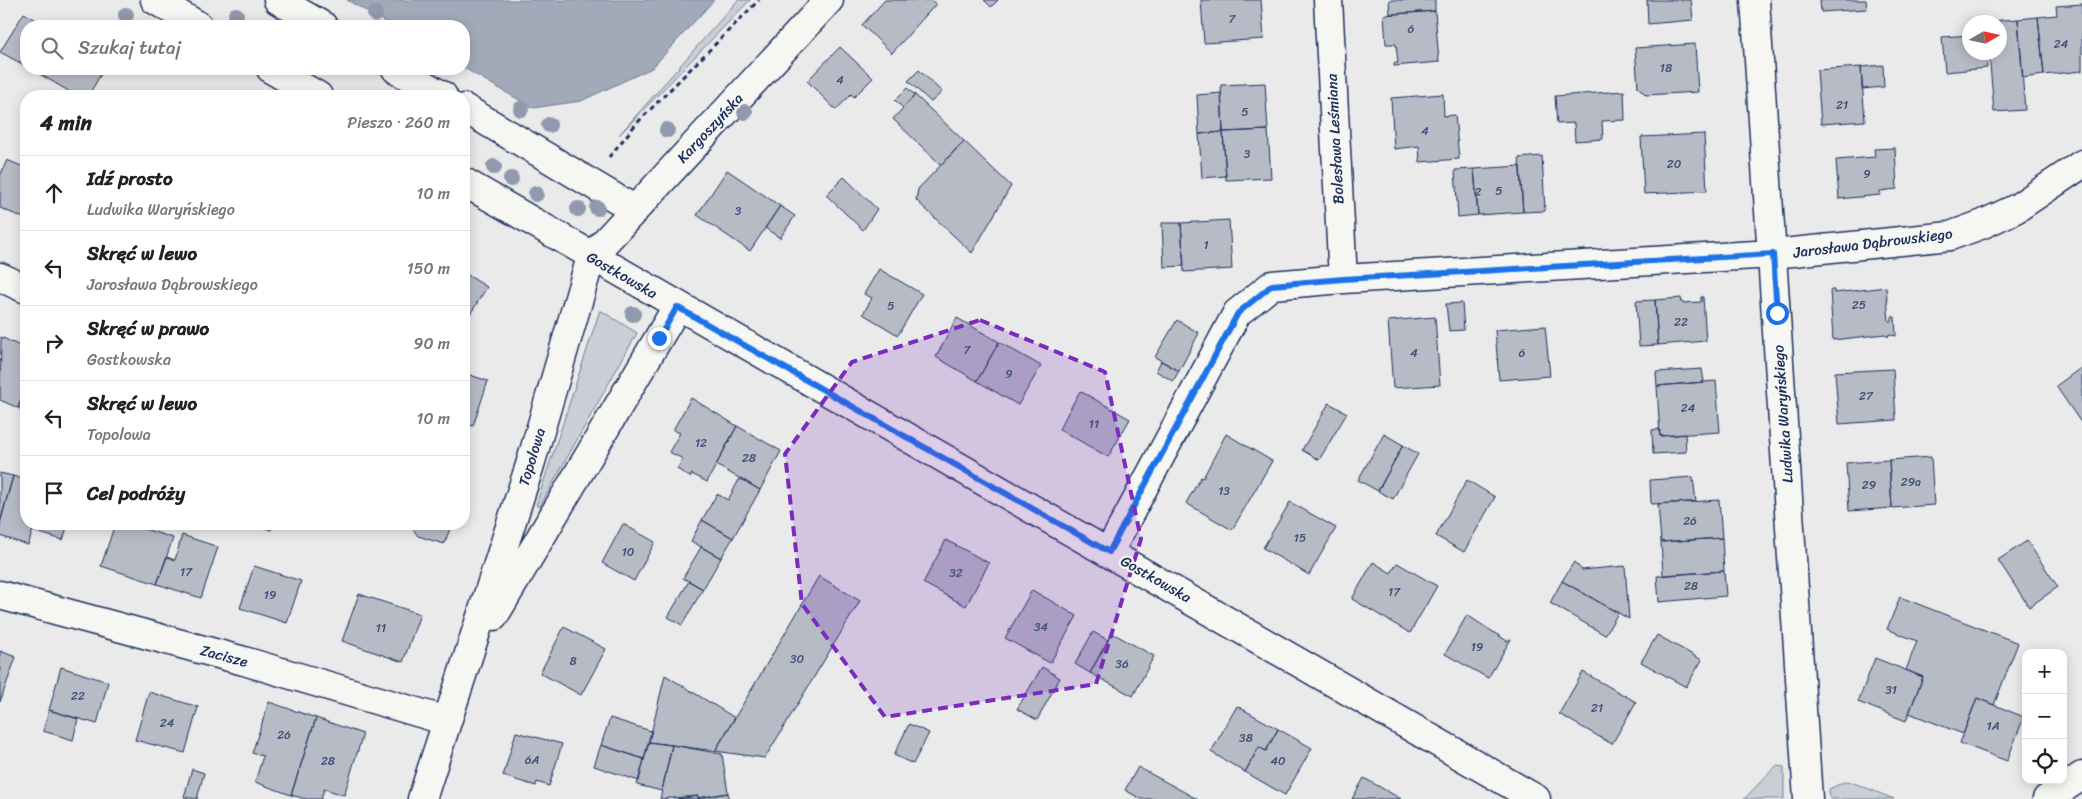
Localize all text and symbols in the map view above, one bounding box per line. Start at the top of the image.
house number: 7 [1229,8,1237,30]
north arrow [1962,15,2007,60]
house number: 6 [1408,18,1415,40]
search box [20,20,470,75]
text: Szukaj tutaj [78,31,181,64]
house number: 24 [2054,33,2069,55]
icon: search [38,34,66,62]
house number: 18 [1660,57,1672,79]
house number: 4 [836,69,844,91]
street label: Bolesława Leśmiana [1319,73,1351,205]
street label: Kargoszyńska [670,86,750,169]
house number: 21 [1836,94,1848,116]
house number: 5 [1241,101,1249,123]
text: 4 min [40,104,92,142]
text: Pieszo · 260 m [347,108,450,137]
house number: 4 [1421,120,1429,142]
house number: 3 [1244,143,1251,165]
house number: 20 [1667,153,1682,175]
text: Idź prosto [87,162,173,195]
house number: 9 [1863,163,1871,185]
icon: ahead [40,179,68,207]
text: 10 m [417,179,450,208]
house number: 5 [1495,180,1503,202]
house number: 2 [1475,181,1482,203]
text: Ludwika Waryńskiego [87,195,235,224]
house number: 3 [735,200,742,222]
street label: Jarosława Dąbrowskiego [1791,220,1954,266]
house number: 1 [1203,234,1209,256]
text: Skręć w lewo [87,237,197,270]
street label: Gostkowska [581,244,663,306]
icon: left [40,254,68,282]
text: 150 m [407,254,450,283]
text: Jarosława Dąbrowskiego [87,270,258,299]
house number: 25 [1852,294,1866,316]
house number: 5 [887,295,895,317]
route start [1766,302,1789,325]
house number: 22 [1674,311,1688,333]
text: Skręć w prawo [87,312,209,345]
route end [648,327,671,350]
icon: right [40,329,68,357]
text: 90 m [414,329,450,358]
house number: 7 [964,339,972,361]
house number: 4 [1410,342,1418,364]
house number: 6 [1519,342,1526,364]
street label: Ludwika Waryńskiego [1765,344,1801,484]
text: Gostkowska [87,345,171,374]
house number: 9 [1005,363,1013,385]
house number: 27 [1859,385,1874,407]
text: Skręć w lewo [87,387,197,420]
house number: 24 [1681,397,1696,419]
icon: left [40,404,68,432]
text: 10 m [417,404,450,433]
house number: 11 [1089,413,1099,435]
text: Topolowa [87,420,151,449]
street label: Topolowa [511,424,553,489]
house number: 12 [695,432,707,454]
house number: 28 [742,447,756,469]
house number: 29a [1901,471,1921,493]
house number: 29 [1862,474,1876,496]
text: Cel podróży [87,477,185,510]
icon: arrive [40,479,68,507]
house number: 13 [1218,480,1230,502]
house number: 26 [1683,510,1697,532]
house number: 15 [1294,527,1306,549]
house number: 10 [622,541,635,563]
street label: Gostkowska [1115,548,1197,610]
house number: 17 [180,561,193,583]
house number: 32 [949,562,963,584]
house number: 28 [1684,575,1698,597]
house number: 17 [1388,581,1401,603]
house number: 19 [264,584,276,606]
house number: 34 [1034,616,1049,638]
house number: 11 [376,617,386,639]
house number: 19 [1471,636,1483,658]
street label: Zacisze [197,637,251,675]
house number: 30 [790,648,804,670]
map controls [2022,649,2067,784]
button: + [2022,649,2067,694]
house number: 8 [569,650,577,672]
house number: 36 [1115,653,1129,675]
house number: 31 [1885,679,1897,701]
house number: 22 [71,685,85,707]
button: − [2022,694,2067,739]
house number: 21 [1591,697,1603,719]
house number: 24 [160,712,175,734]
house number: 1A [1986,715,2000,737]
house number: 26 [277,724,291,746]
house number: 38 [1239,727,1253,749]
button: locate [2022,739,2067,784]
house number: 6A [525,749,539,771]
house number: 28 [321,750,335,772]
house number: 40 [1270,750,1286,772]

